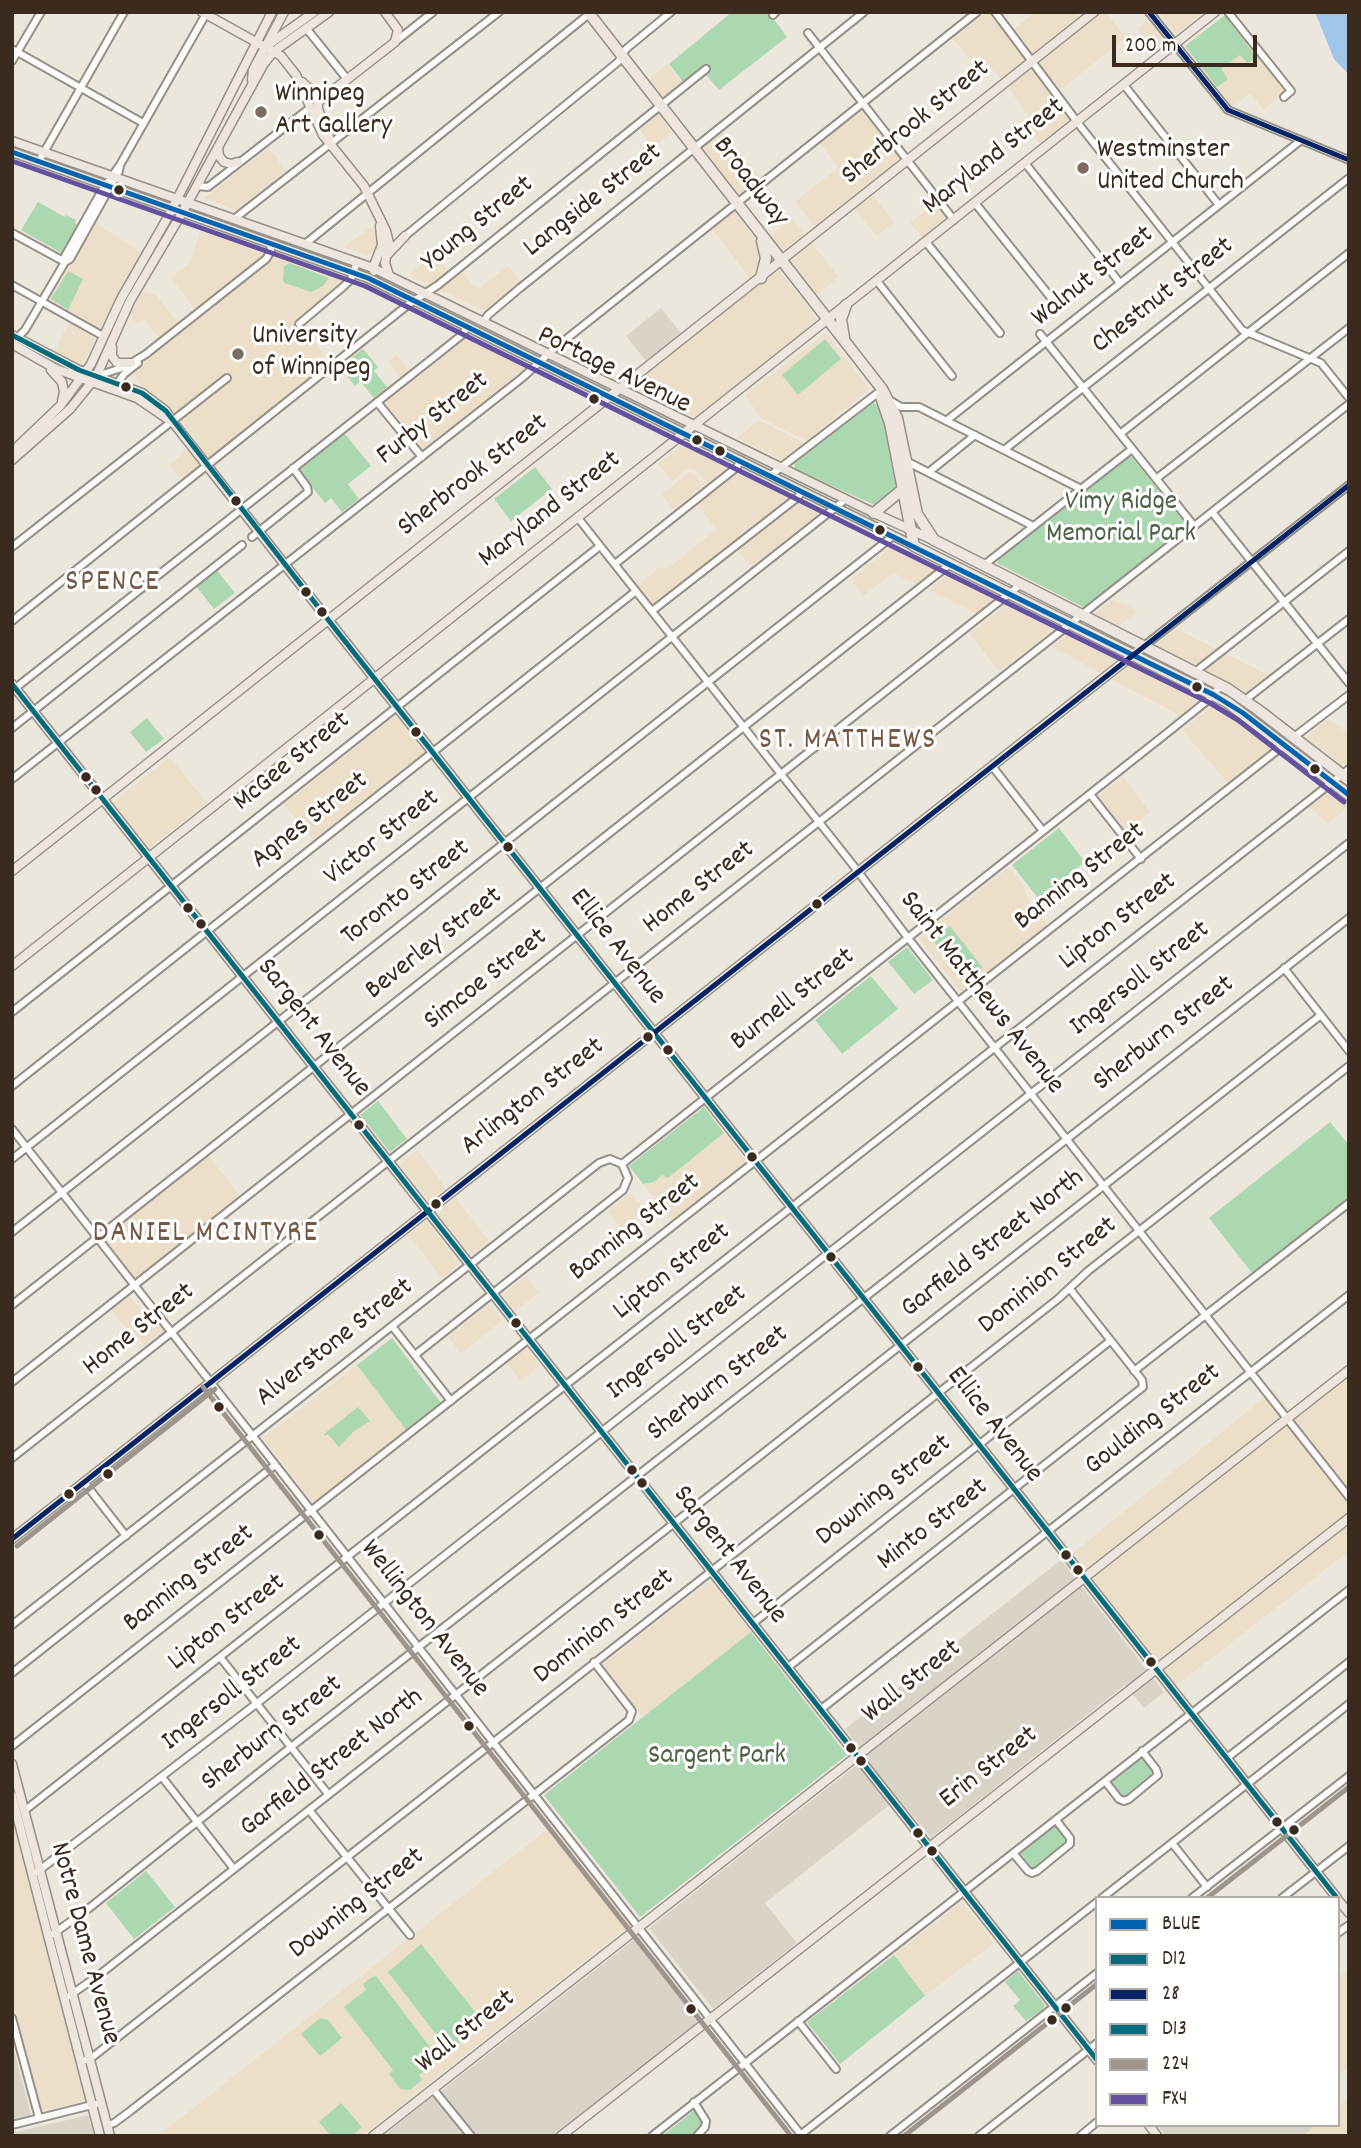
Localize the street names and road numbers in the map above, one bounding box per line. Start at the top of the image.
street label: Sherbrook Street [836,54,998,194]
street label: Maryland Street [917,92,1073,224]
street label: Broadway [703,131,795,235]
street label: Langside Street [518,137,670,267]
street label: Young Street [416,170,542,280]
street label: Walnut Street [1026,220,1162,336]
street label: Chestnut Street [1086,231,1242,363]
street label: Portage Avenue [531,320,695,424]
street label: Furby Street [371,366,497,474]
street label: Sherbrook Street [392,408,556,546]
street label: Maryland Street [473,445,629,577]
street label: McGee Street [228,706,358,820]
street label: Agnes Street [246,766,376,878]
street label: Victor Street [318,783,448,895]
street label: Banning Street [1009,816,1153,940]
street label: Toronto Street [336,833,478,955]
street label: Home Street [637,835,763,943]
street label: Lipton Street [1054,867,1184,979]
street label: Beverley Street [360,881,510,1009]
street label: Ellice Avenue [560,883,672,1013]
street label: Saint Matthews Avenue [890,886,1070,1102]
street label: Ingersoll Street [1064,915,1218,1045]
street label: Simcoe Street [419,922,555,1040]
street label: Burnell Street [725,942,863,1060]
street label: Sargent Avenue [247,953,377,1105]
street label: Sherburn Street [1088,969,1242,1101]
street label: Arlington Street [456,1032,612,1164]
street label: Garfield Street North [896,1163,1092,1327]
street label: Banning Street [564,1167,708,1291]
street label: Dominion Street [973,1211,1125,1343]
street label: Lipton Street [608,1217,738,1329]
street label: Alverstone Street [251,1272,421,1416]
street label: Home Street [77,1277,203,1385]
street label: Ingersoll Street [601,1279,755,1409]
street label: Sherburn Street [642,1319,796,1451]
street label: Goulding Street [1079,1358,1229,1484]
street label: Ellice Avenue [937,1361,1049,1491]
street label: Downing Street [811,1429,959,1555]
street label: Minto Street [872,1472,996,1580]
street label: Sargent Avenue [663,1480,793,1632]
street label: Banning Street [118,1518,262,1642]
street label: Wellington Avenue [351,1534,495,1706]
street label: Dominion Street [528,1563,682,1693]
street label: Lipton Street [163,1568,293,1680]
street label: Ingersoll Street [156,1630,310,1760]
street label: Wall Street [857,1634,969,1732]
street label: Sherburn Street [196,1669,350,1801]
street label: Garfield Street North [235,1682,431,1846]
street label: Erin Street [934,1720,1046,1818]
street label: Notre Dame Avenue [40,1839,126,2049]
street label: Downing Street [284,1842,432,1968]
street label: Wall Street [411,1984,523,2082]

